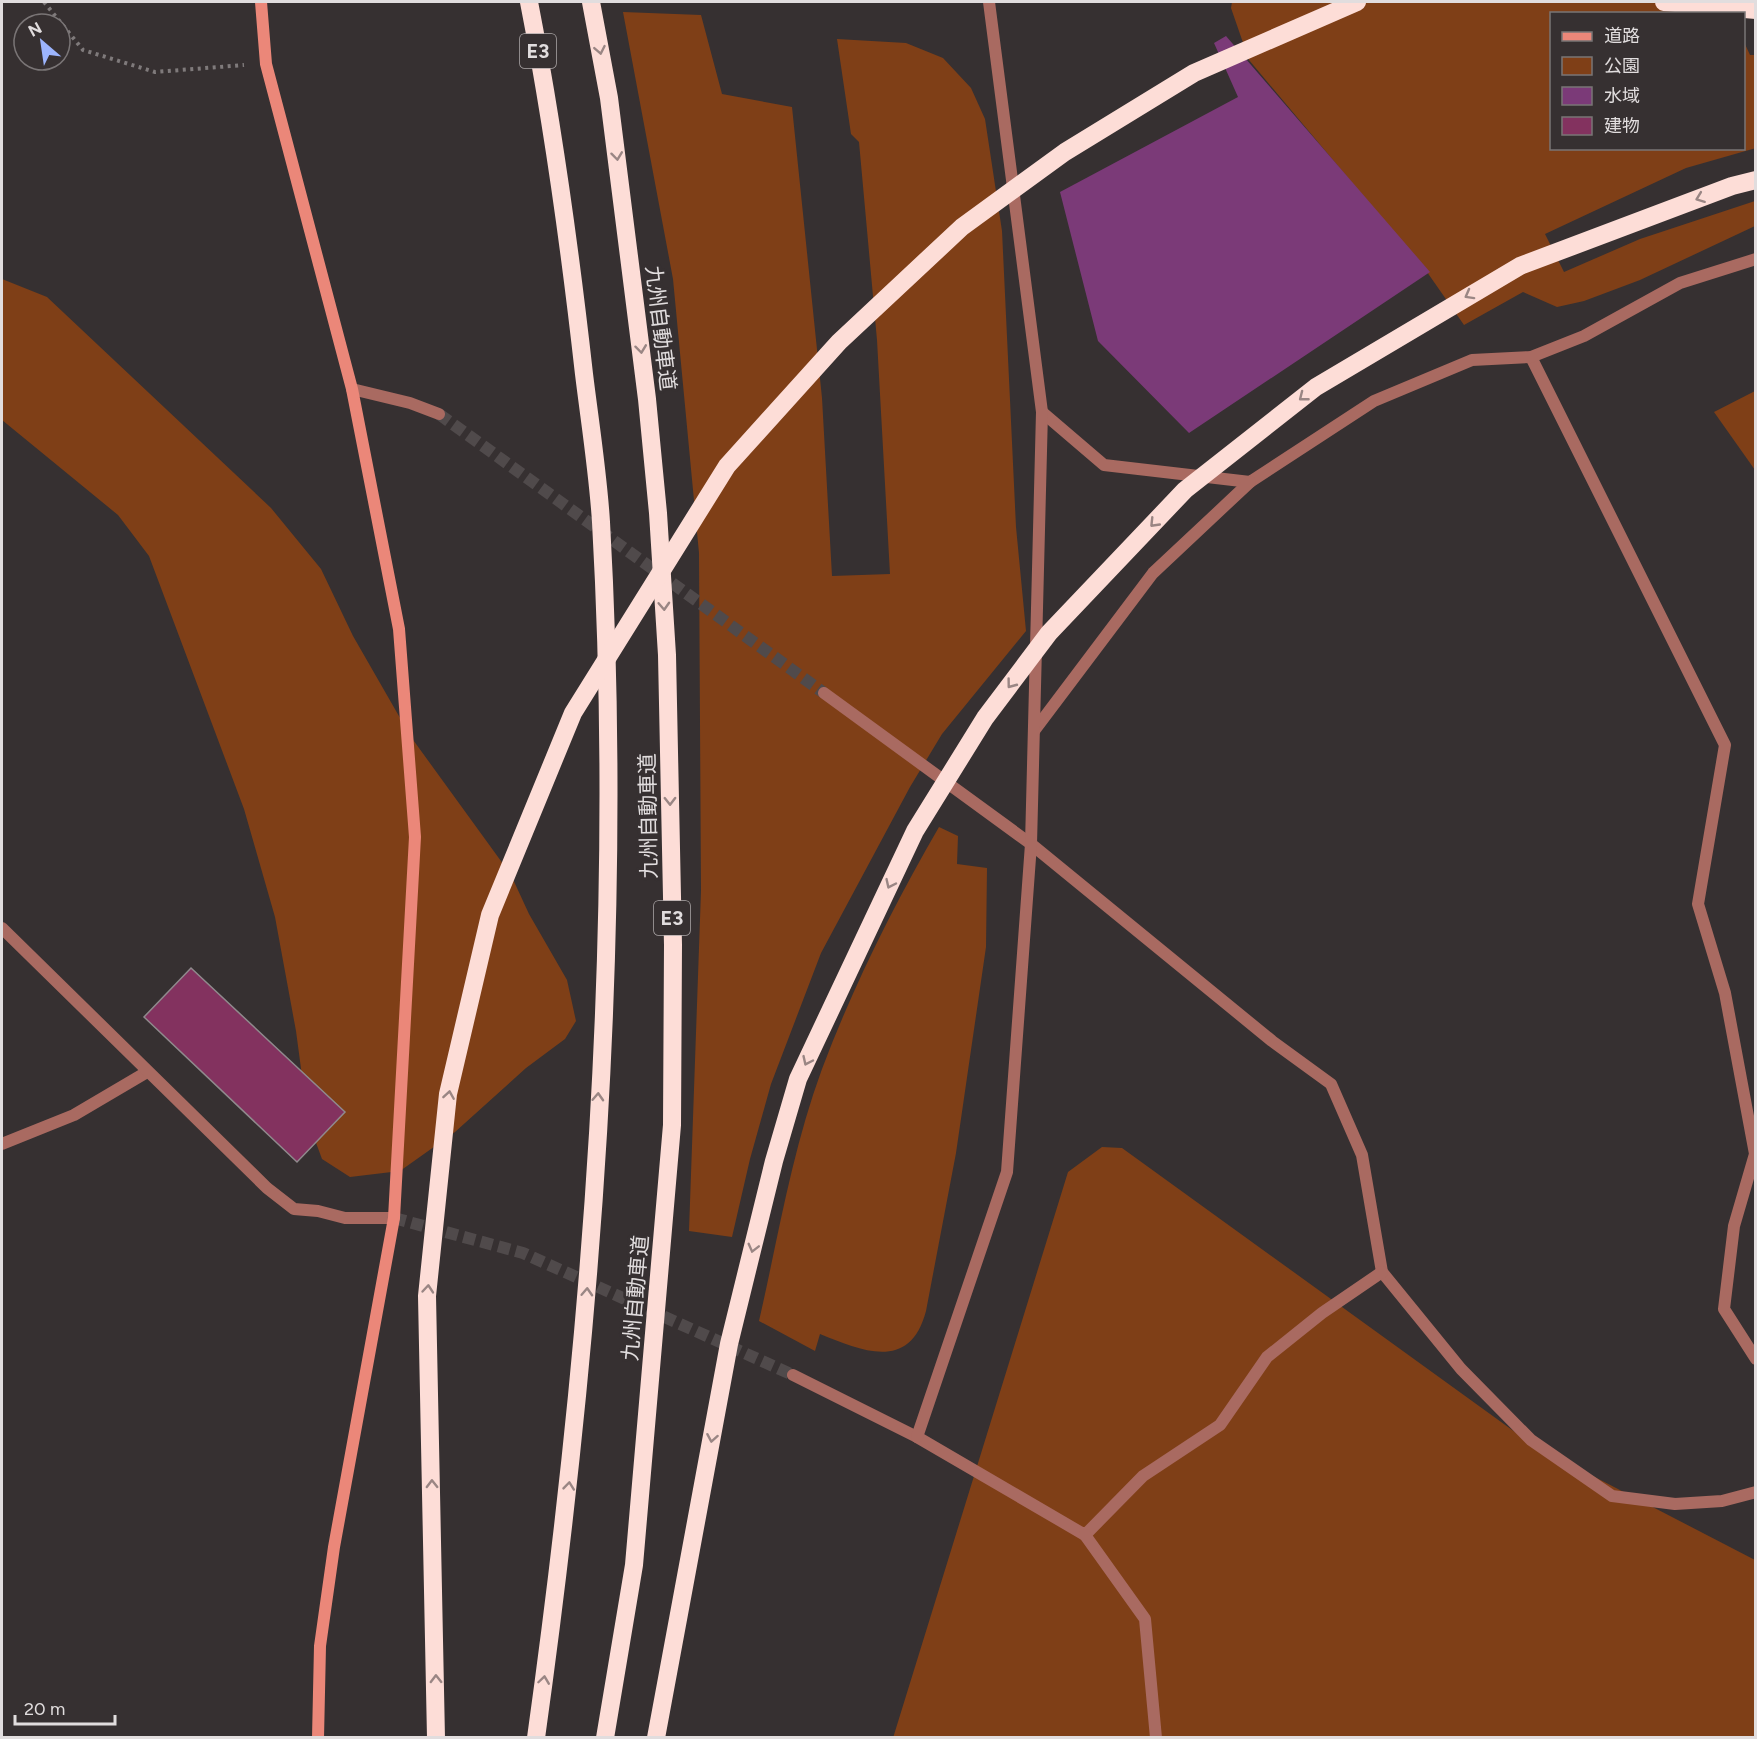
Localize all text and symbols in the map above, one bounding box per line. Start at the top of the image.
north arrow [12,12,72,72]
legend [1550,12,1745,150]
text: N [25,18,45,41]
text: 道路 [1604,25,1640,47]
road number: E3 [520,34,556,68]
one-way arrow [593,44,606,54]
text: 公園 [1604,55,1640,77]
text: 水域 [1604,85,1640,107]
text: 建物 [1604,115,1640,137]
one-way arrow [610,151,622,160]
one-way arrow [1695,191,1706,203]
street label: 九州自動車道 [641,264,681,392]
one-way arrow [1465,288,1475,299]
one-way arrow [634,344,647,354]
one-way arrow [1299,390,1310,401]
one-way arrow [1151,515,1162,526]
one-way arrow [657,601,670,610]
one-way arrow [1007,677,1018,688]
street label: 九州自動車道 [634,753,662,879]
one-way arrow [664,796,676,805]
one-way arrow [885,878,897,889]
road number: E3 [654,901,690,935]
one-way arrow [802,1054,814,1065]
one-way arrow [442,1091,455,1101]
one-way arrow [592,1093,605,1102]
street label: 九州自動車道 [617,1234,653,1362]
one-way arrow [747,1242,760,1252]
one-way arrow [421,1285,434,1294]
one-way arrow [580,1288,593,1297]
one-way arrow [706,1433,719,1443]
one-way arrow [425,1480,438,1489]
one-way arrow [562,1482,575,1491]
one-way arrow [429,1675,442,1684]
one-way arrow [538,1675,550,1684]
scale bar [15,1688,116,1726]
text: 20 m [24,1698,65,1720]

